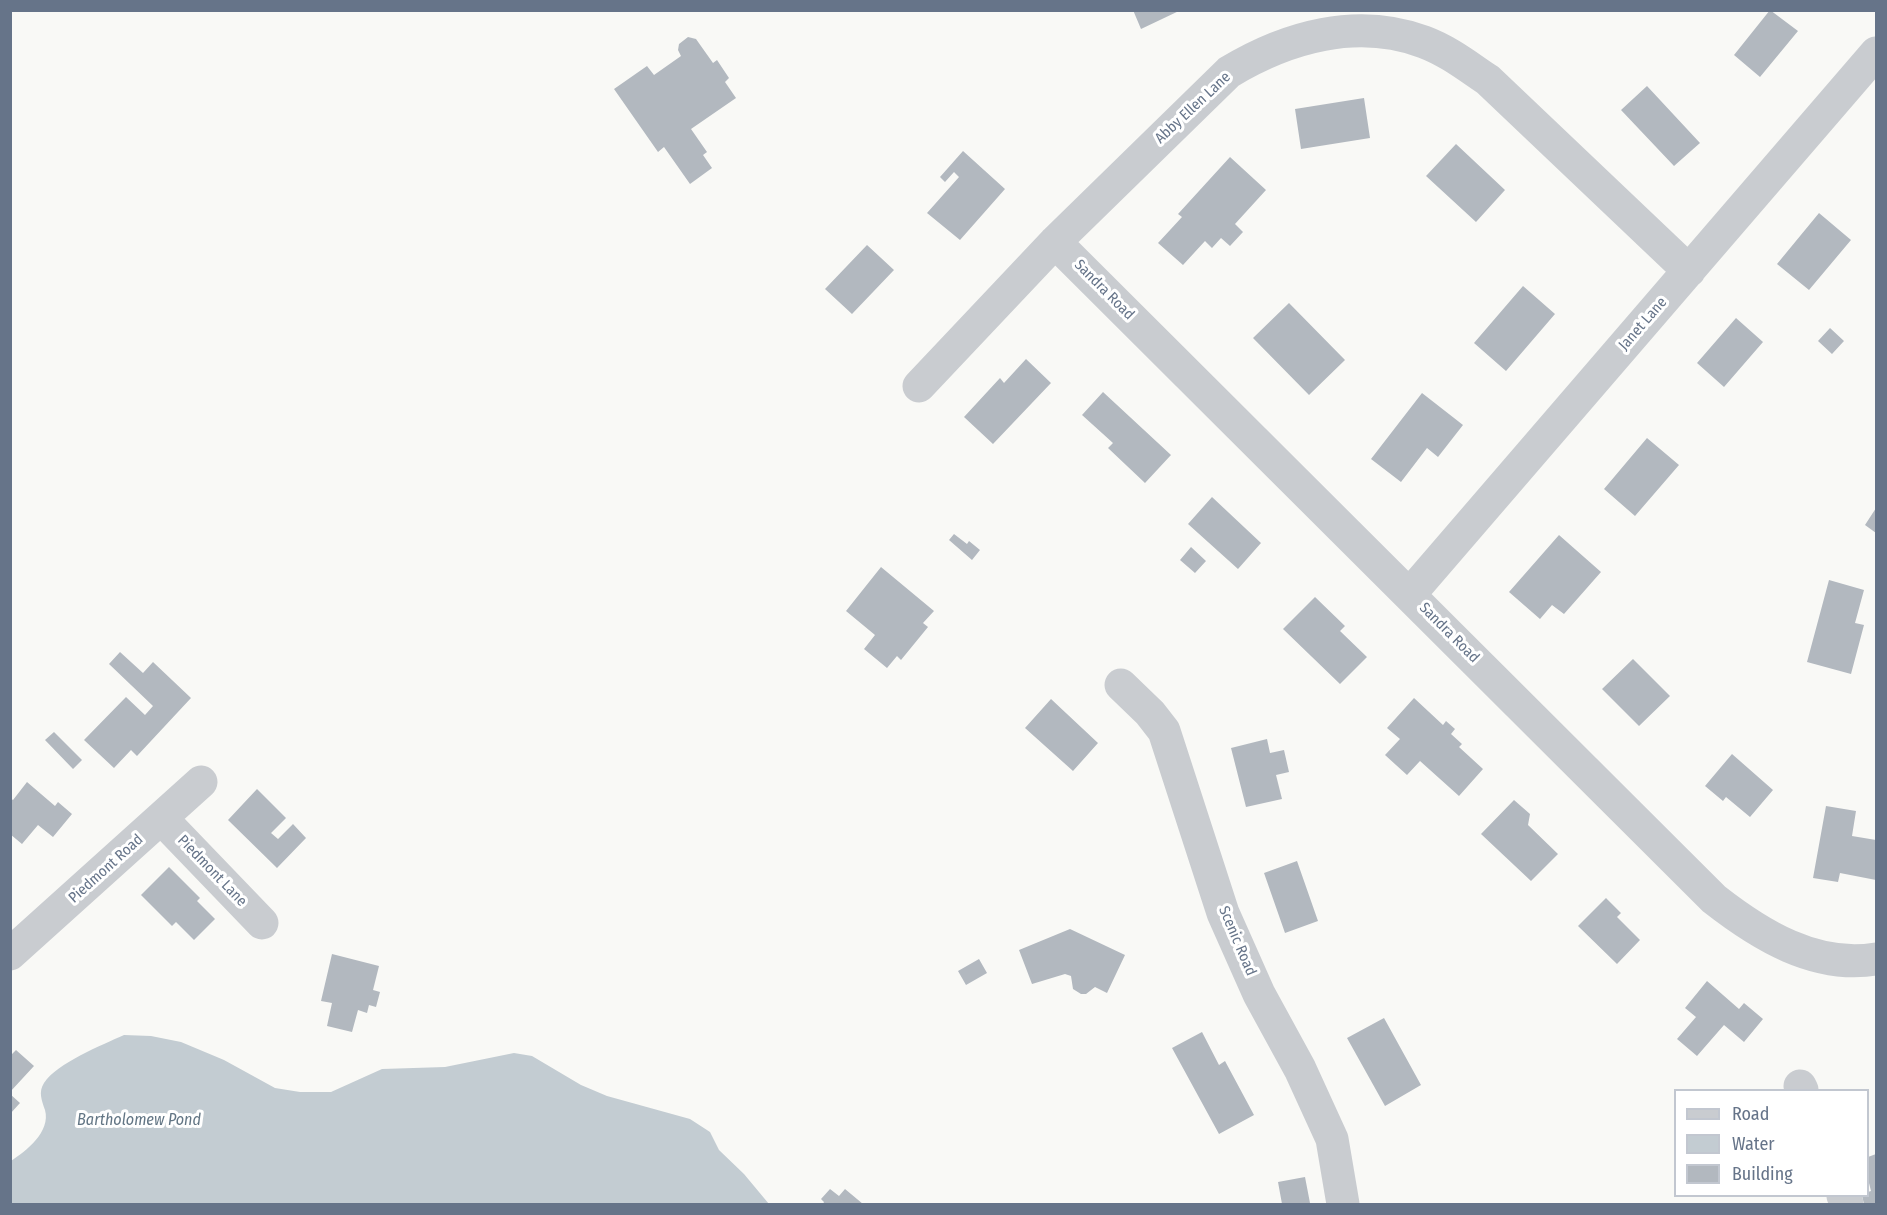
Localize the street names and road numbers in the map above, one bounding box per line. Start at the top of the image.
street label: Abby Ellen Lane [1151,68,1235,148]
street label: Sandra Road [1070,256,1138,324]
street label: Janet Lane [1615,294,1671,354]
street label: Sandra Road [1415,599,1483,667]
street label: Piedmont Road [65,831,147,907]
street label: Piedmont Lane [174,832,250,910]
street label: Scenic Road [1214,904,1260,978]

